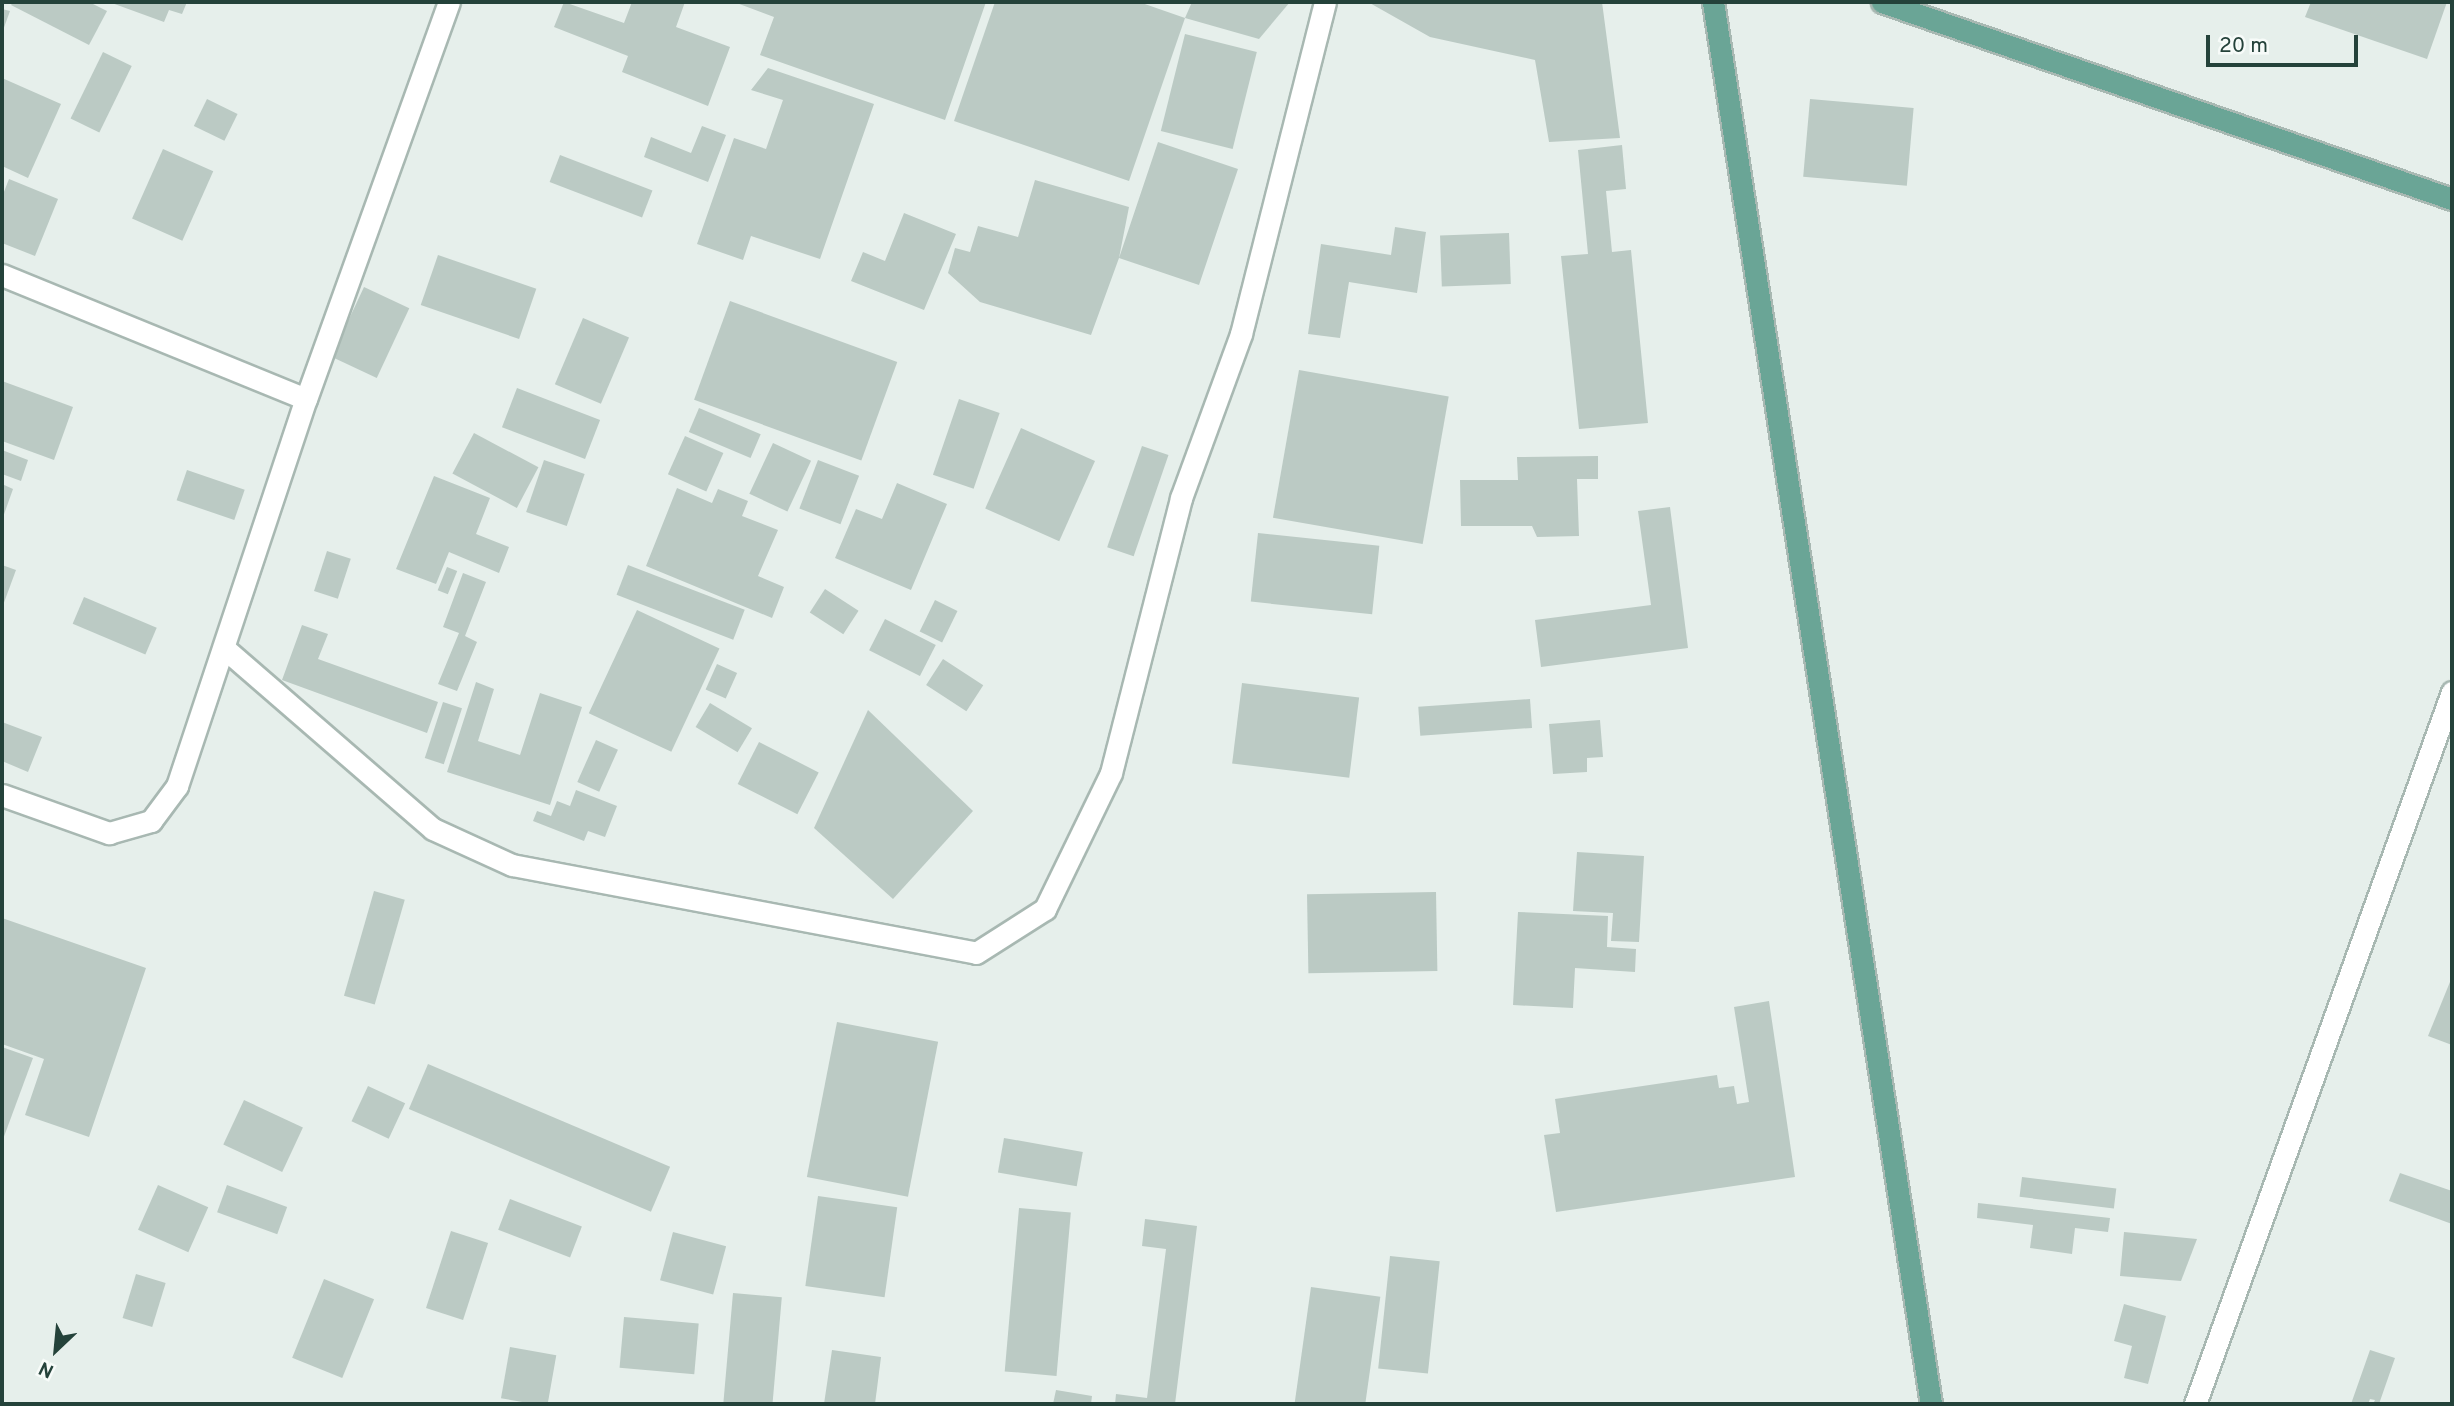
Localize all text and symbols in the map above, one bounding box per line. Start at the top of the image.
scale bar [2209,21,2361,65]
text: 20 m [2219,33,2268,60]
north arrow [21,1315,91,1385]
text: N [35,1355,58,1383]

